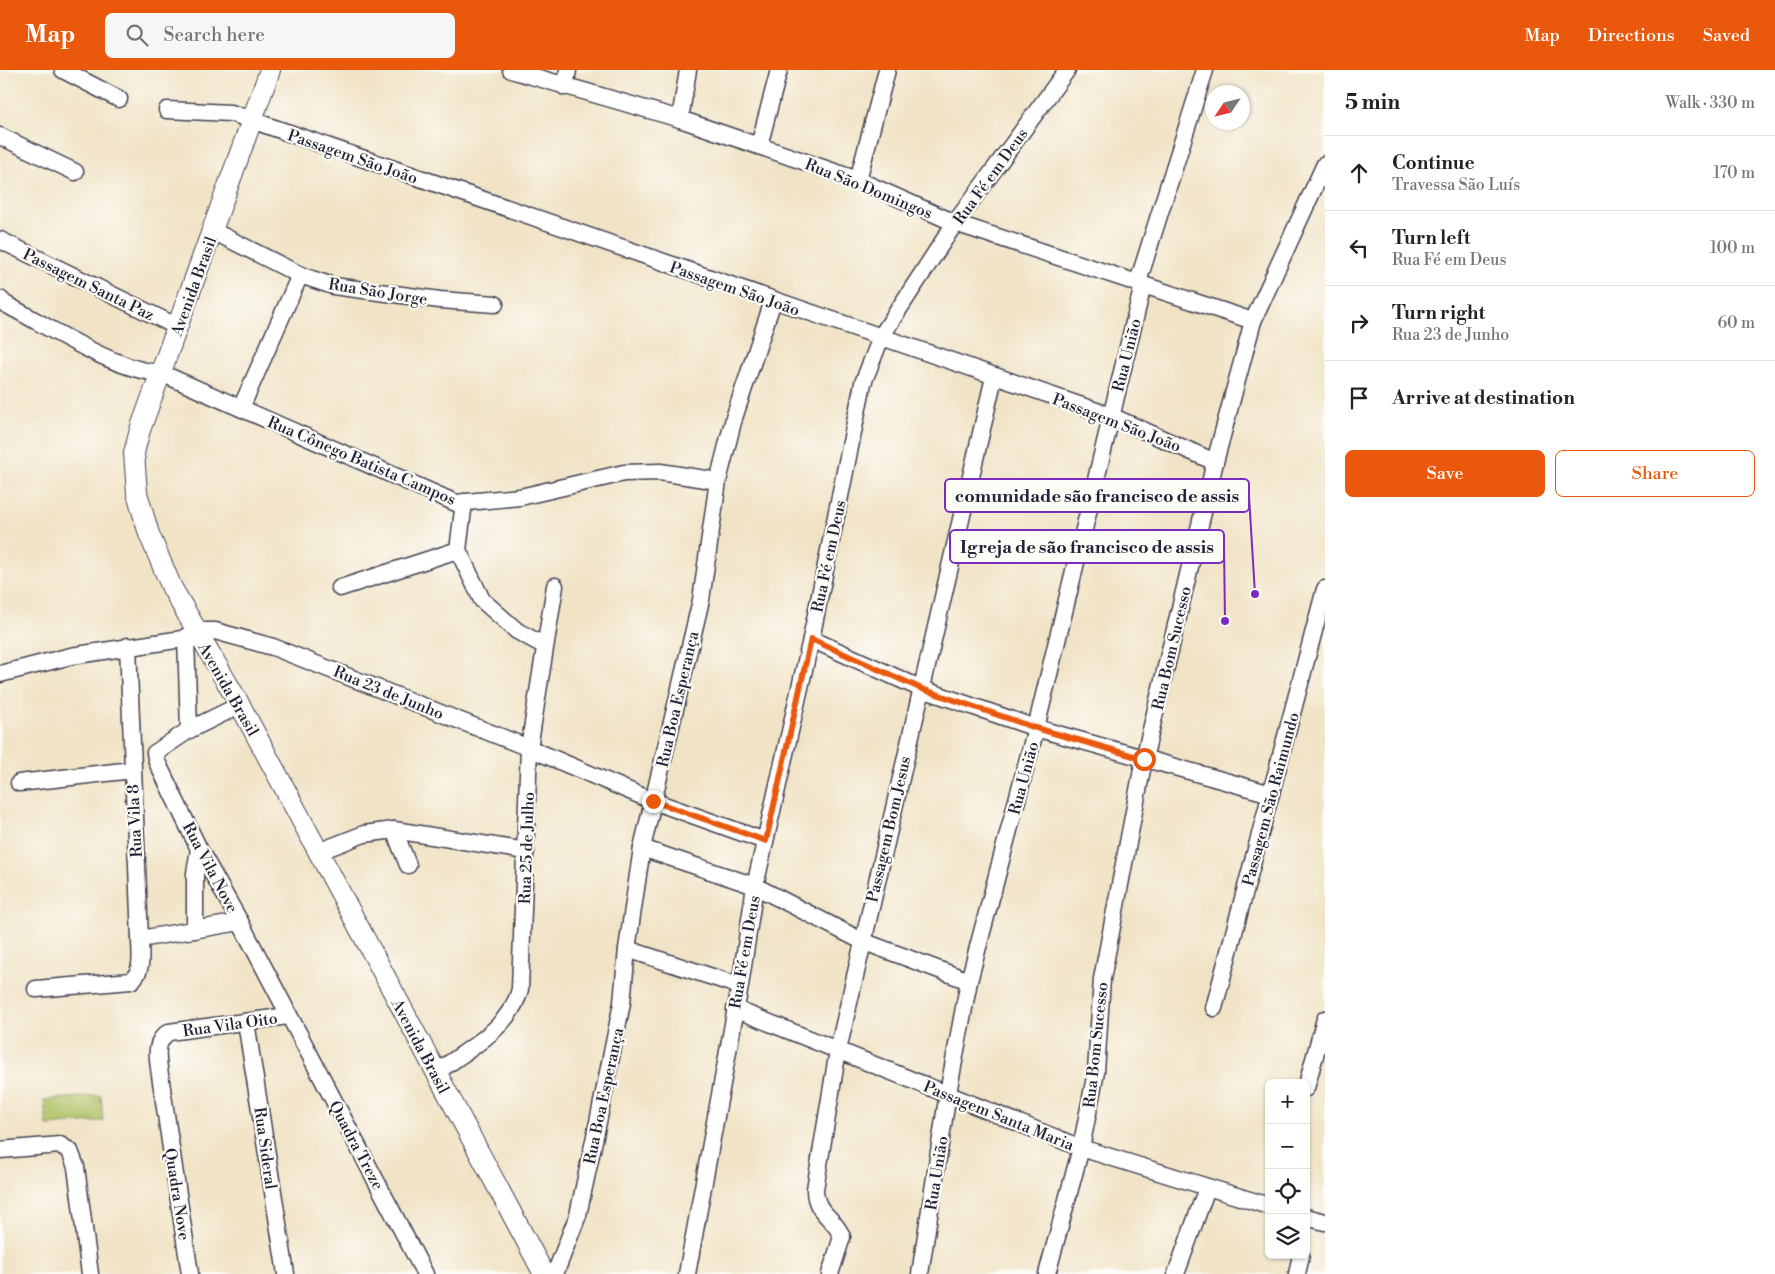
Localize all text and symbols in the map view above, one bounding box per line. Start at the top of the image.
search box [105,13,455,58]
text: Map [25,20,75,50]
icon: search [123,21,151,49]
text: Search here [163,23,265,47]
text: Map [1524,24,1560,47]
text: Directions [1588,24,1675,47]
text: Saved [1703,24,1750,47]
north arrow [1205,85,1250,130]
text: 5 min [1345,90,1400,116]
text: Walk · 330 m [1665,93,1755,113]
street label: Rua Fé em Deus [949,124,1033,229]
street label: Passagem São João [285,125,420,189]
text: Continue [1392,151,1475,175]
street label: Rua São Domingos [802,154,935,224]
icon: ahead [1345,159,1373,187]
text: 170 m [1713,163,1755,183]
text: Travessa São Luís [1392,175,1520,195]
text: Turn left [1392,226,1471,250]
street label: Avenida Brasil [166,234,221,340]
icon: left [1345,234,1373,262]
text: 100 m [1710,238,1755,258]
street label: Passagem Santa Paz [20,244,158,325]
text: Rua Fé em Deus [1392,250,1506,270]
street label: Passagem São João [667,257,802,321]
street label: Rua São Jorge [327,274,429,310]
text: Turn right [1392,301,1485,325]
icon: right [1345,309,1373,337]
text: 60 m [1717,313,1755,333]
street label: Rua União [1108,316,1146,394]
text: Rua 23 de Junho [1392,325,1509,345]
icon: arrive [1345,384,1373,412]
text: Arrive at destination [1392,386,1575,410]
street label: Passagem São João [1049,389,1184,457]
street label: Rua Cônego Batista Campos [264,412,459,510]
button: Save [1345,450,1545,497]
button: Share [1555,450,1755,497]
callout: comunidade são francisco de assis [945,479,1249,512]
text: comunidade são francisco de assis [955,485,1239,508]
street label: Rua Fé em Deus [807,498,851,614]
callout: Igreja de são francisco de assis [950,530,1224,563]
text: Igreja de são francisco de assis [960,536,1214,559]
street label: Rua Bom Sucesso [1148,584,1196,712]
street label: Rua Boa Esperança [653,628,704,769]
street label: Avenida Brasil [193,638,263,740]
street label: Rua 23 de Junho [330,662,447,724]
street label: Passagem São Raimundo [1238,710,1304,888]
street label: Rua União [1005,740,1043,817]
route start [1133,748,1156,771]
street label: Passagem Bom Jesus [862,754,916,904]
street label: Rua Vila 8 [123,784,147,858]
route end [642,790,665,813]
street label: Rua 25 de Julho [515,791,539,905]
street label: Rua Vila Nove [178,819,242,916]
street label: Rua Fé em Deus [725,894,765,1010]
street label: Rua Bom Sucesso [1079,981,1113,1109]
street label: Avenida Brasil [386,995,454,1098]
street label: Rua Vila Oito [181,1008,279,1042]
street label: Rua Boa Esperança [580,1025,628,1166]
street label: Passagem Santa Maria [920,1077,1078,1156]
map controls [1265,1079,1310,1259]
button: + [1265,1079,1310,1124]
street label: Quadra Treze [324,1097,388,1194]
street label: Rua Sideral [249,1106,281,1191]
button: − [1265,1124,1310,1169]
street label: Rua União [921,1135,953,1212]
street label: Quadra Nove [160,1147,194,1242]
button: locate [1265,1169,1310,1214]
button: layers [1265,1214,1310,1259]

